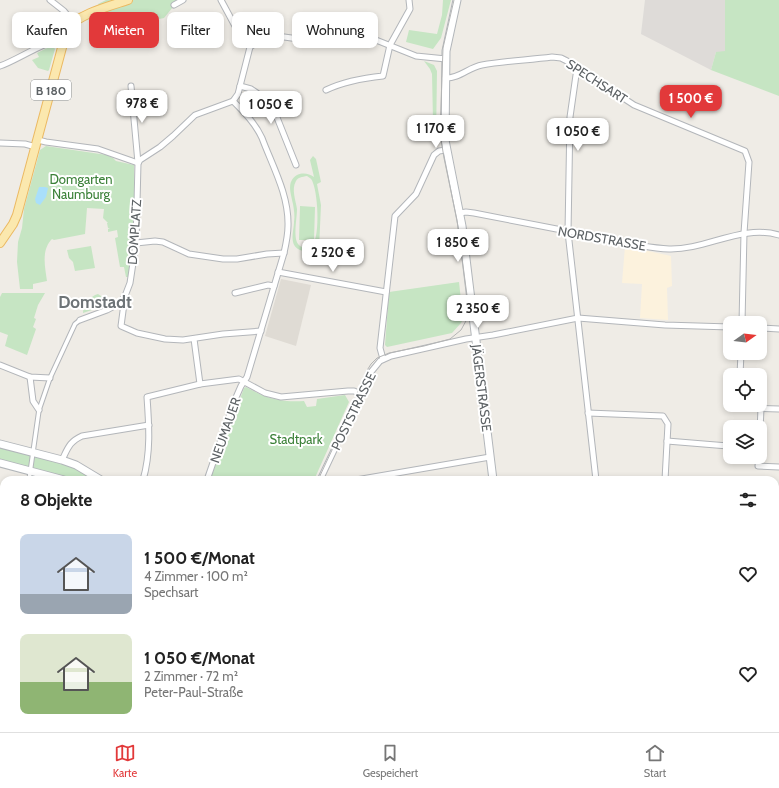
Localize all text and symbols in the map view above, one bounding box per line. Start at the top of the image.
chip: Kaufen [12,12,81,48]
chip: Mieten [89,12,159,48]
chip: Filter [167,12,224,48]
chip: Neu [232,12,284,48]
chip: Wohnung [292,12,378,48]
street label: SPECHSART [564,55,631,107]
road number: B 180 [31,80,71,100]
pin: 1 500 € [654,85,728,119]
pin: 978 € [114,90,170,124]
text: 1 500 € [669,90,713,106]
pin: 1 050 € [234,91,308,125]
text: 978 € [125,95,159,111]
text: 1 050 € [249,96,293,112]
pin: 1 170 € [399,115,473,149]
pin: 1 050 € [541,118,615,152]
text: 1 170 € [416,120,456,136]
text: 1 050 € [556,123,600,139]
park label: Domgarten Naumburg [50,171,113,202]
street label: DOMPLATZ [124,198,144,265]
street label: NORDSTRASSE [557,222,647,254]
pin: 1 850 € [421,229,495,263]
text: 1 850 € [437,234,480,250]
pin: 2 520 € [296,239,370,273]
text: 2 520 € [311,244,355,260]
district label: Domstadt [58,292,132,312]
pin: 2 350 € [441,295,515,329]
text: 2 350 € [456,300,500,316]
north arrow [723,316,767,360]
map controls [723,316,767,464]
street label: JÄGERSTRASSE [469,343,495,433]
button: locate [723,368,767,412]
street label: POSTSTRASSE [327,369,379,453]
street label: NEUMAUER [206,395,244,465]
button: layers [723,420,767,464]
park label: Stadtpark [269,431,323,447]
icon: filters [737,489,759,511]
text: 8 Objekte [20,490,92,510]
text: 1 500 €/Monat [144,548,255,568]
icon: home [52,550,100,598]
icon: heart [737,563,759,585]
text: 4 Zimmer · 100 m² [144,568,248,584]
text: Spechsart [144,584,198,600]
text: 1 050 €/Monat [144,648,255,668]
icon: home [52,650,100,698]
icon: heart [737,663,759,685]
text: 2 Zimmer · 72 m² [144,668,238,684]
text: Peter-Paul-Straße [144,684,243,700]
tab: Karte [113,742,137,780]
tab: Gespeichert [363,742,418,780]
tab: Start [644,742,666,780]

